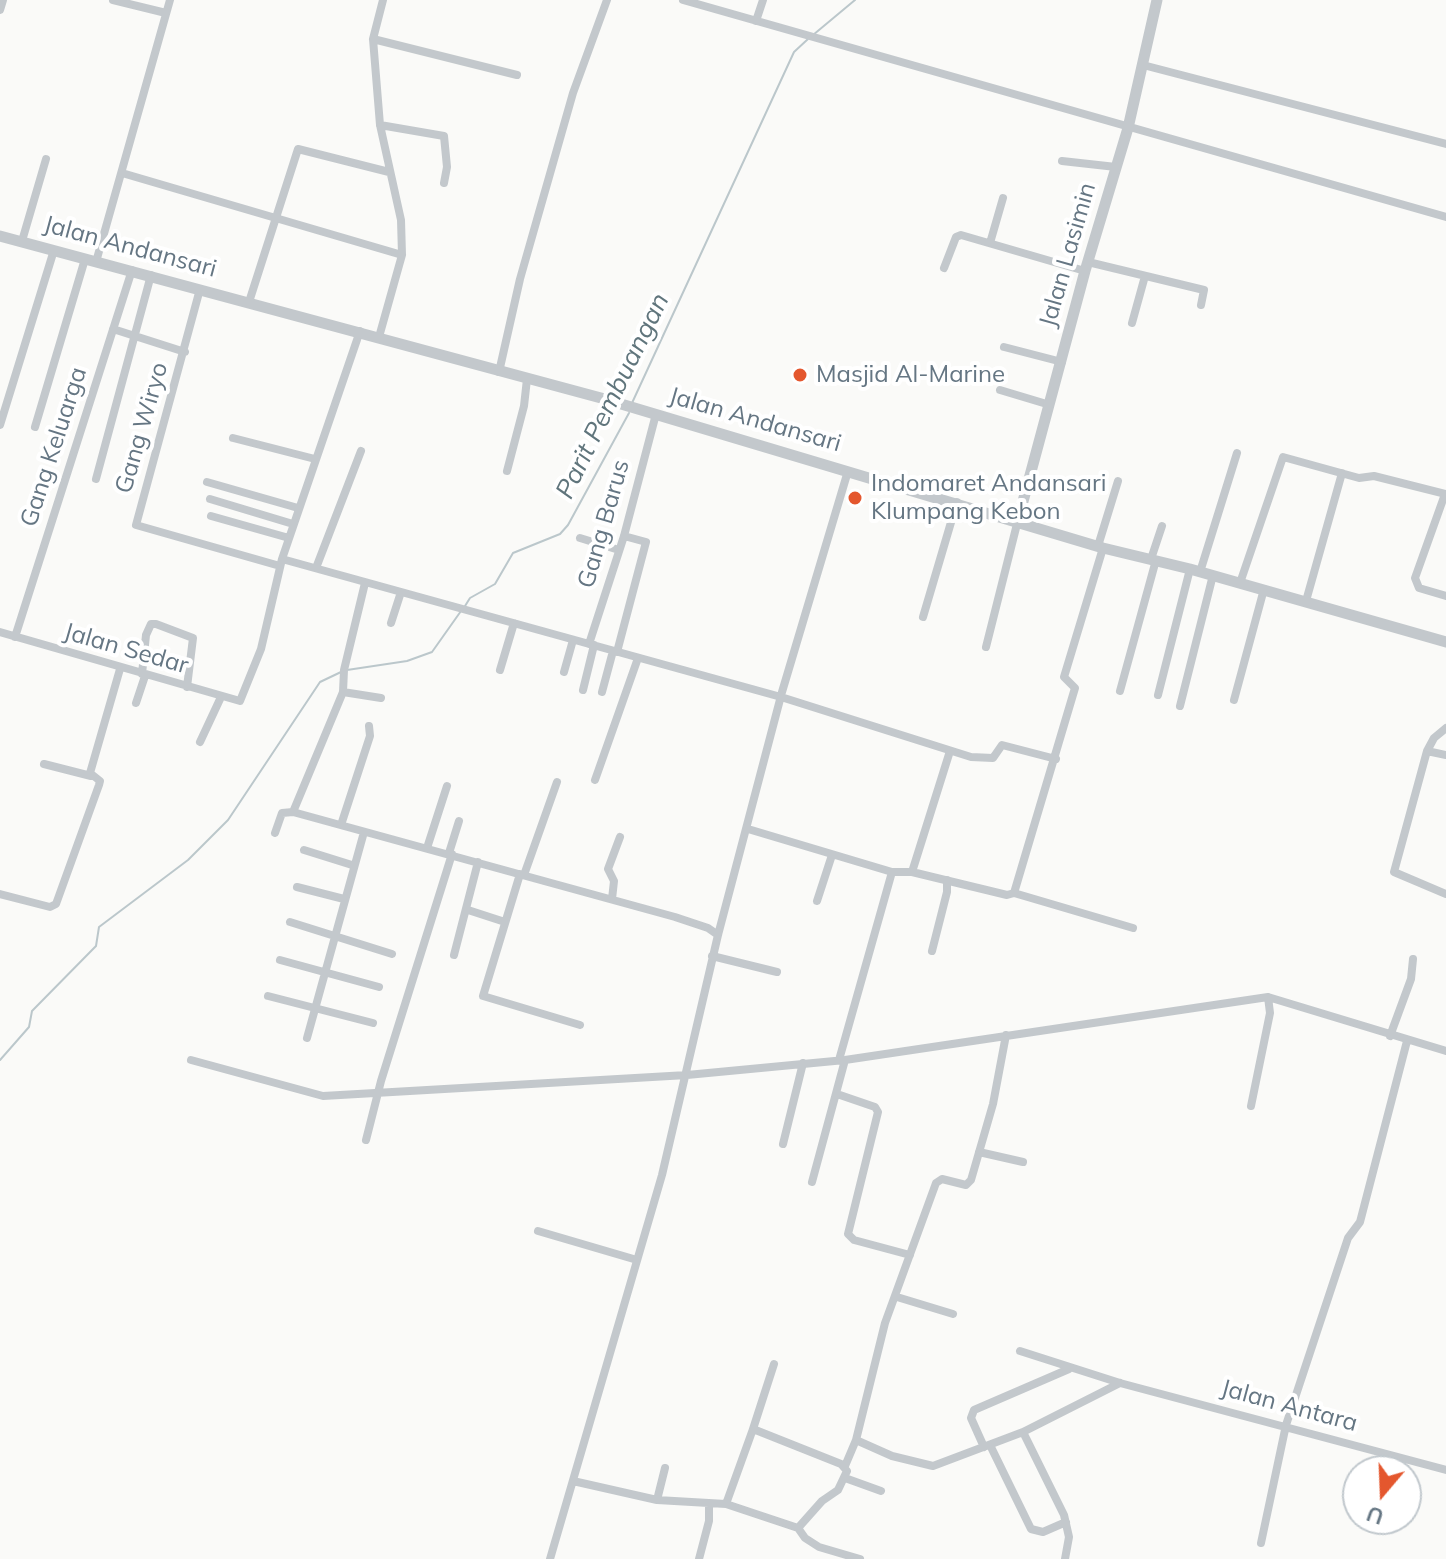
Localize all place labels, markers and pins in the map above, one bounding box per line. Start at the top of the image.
place label: Masjid Al-Marine [816,361,1005,389]
marker: Masjid Al-Marine [791,366,809,384]
place label: Indomaret Andansari Klumpang Kebon [871,470,1106,526]
marker: Indomaret Andansari Klumpang Kebon [846,489,864,507]

